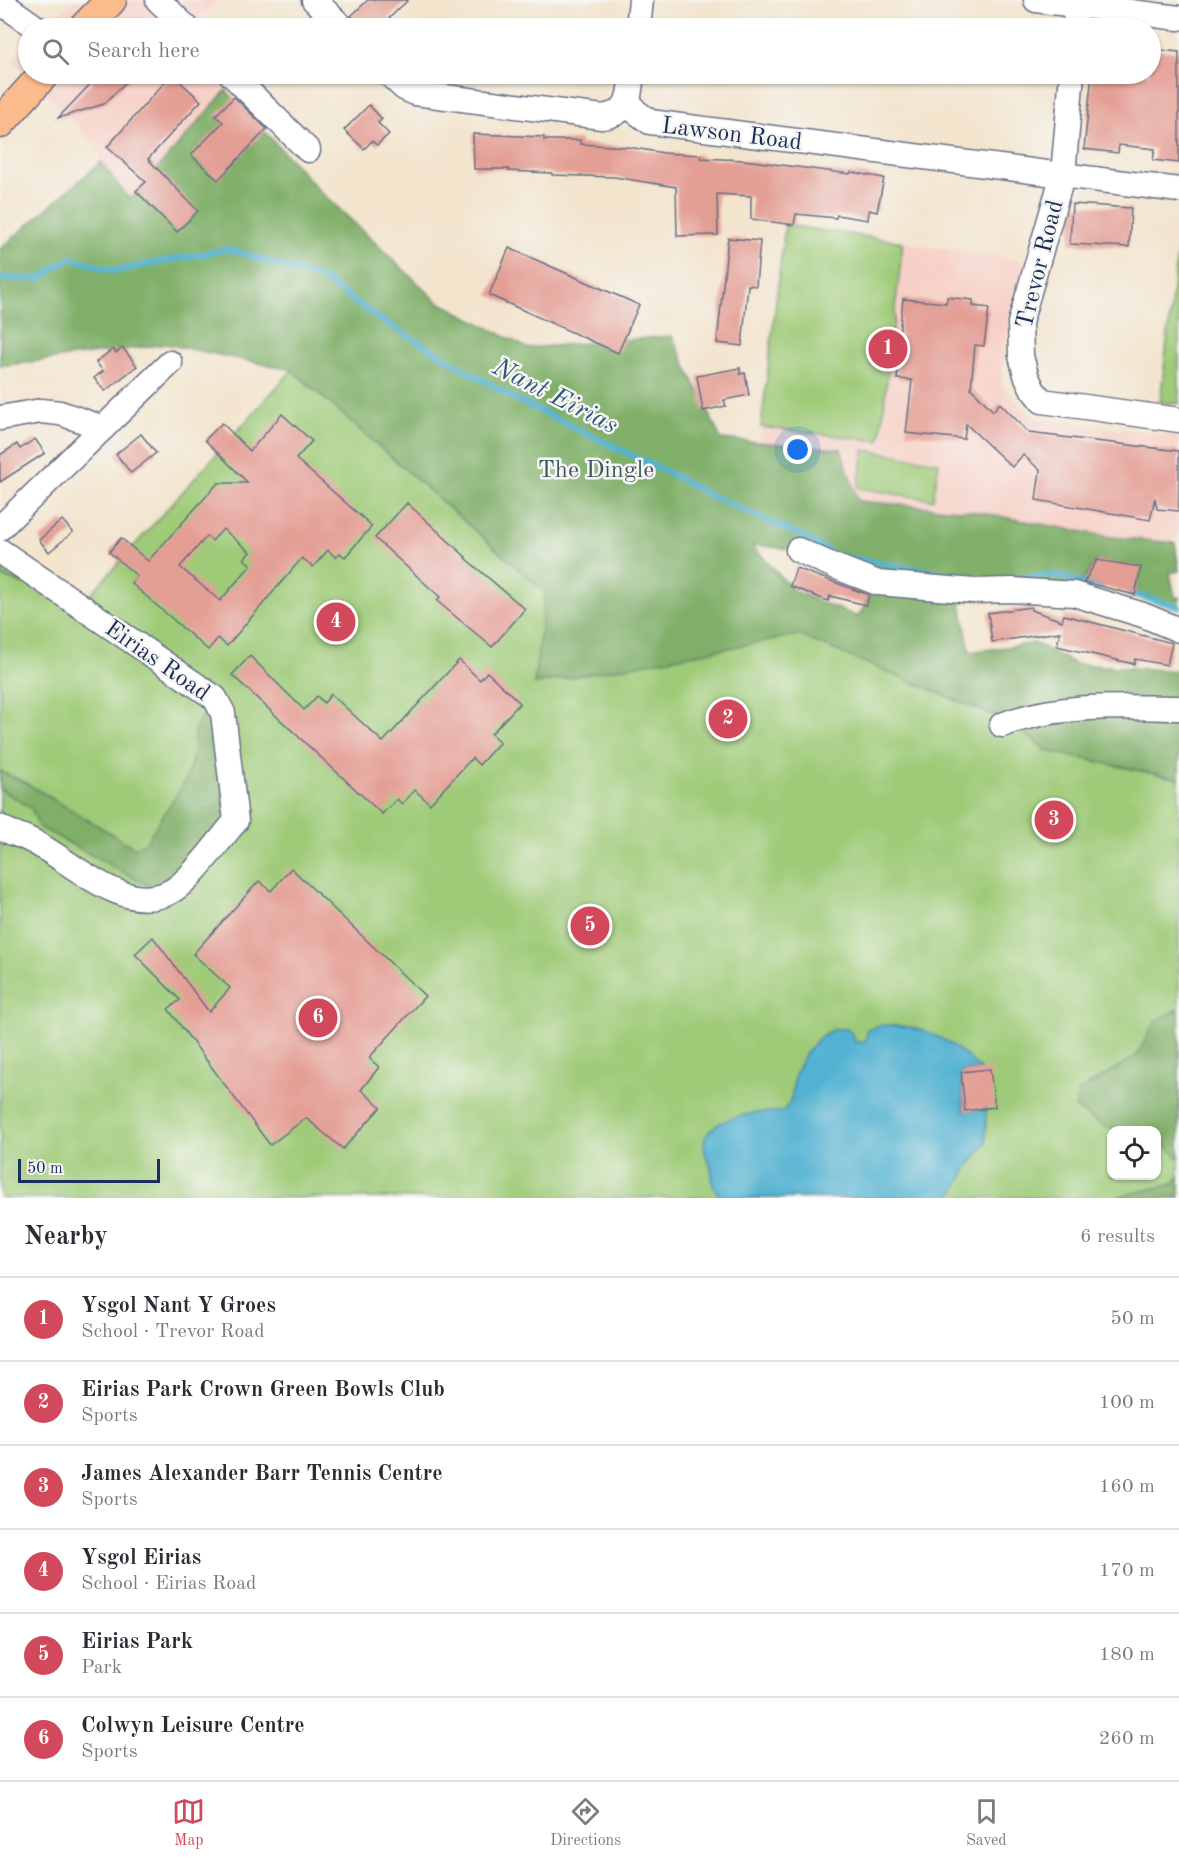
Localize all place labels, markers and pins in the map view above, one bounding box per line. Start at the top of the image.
pin: 1 [868,326,908,372]
pin: 4 [316,600,356,644]
pin: 2 [708,696,748,742]
pin: 3 [1034,798,1074,842]
pin: 5 [570,904,610,948]
pin: 6 [298,996,338,1040]

